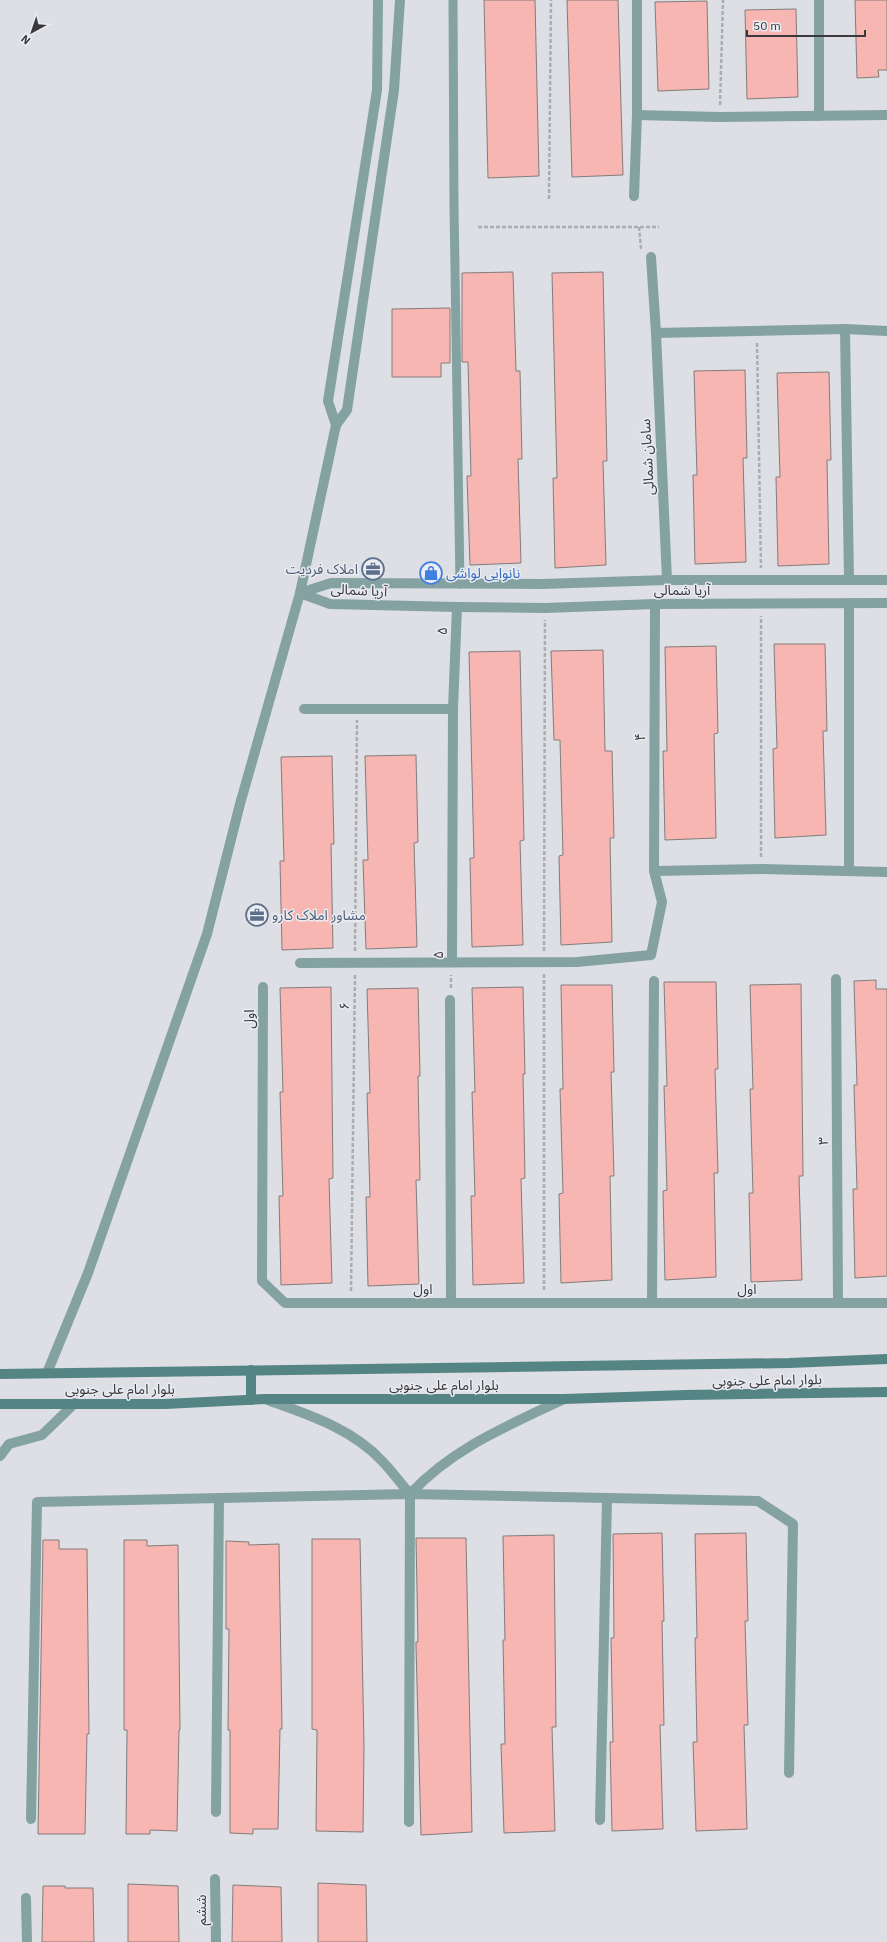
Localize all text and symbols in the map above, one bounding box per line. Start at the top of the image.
north arrow [12,12,52,52]
scale bar [747,12,865,38]
text: 50 m [753,18,781,33]
text: N [18,32,33,48]
street label: سامان شمالی [636,418,658,496]
office icon: املاک فردیت [360,556,386,582]
place label: املاک فردیت [286,560,358,578]
shop icon: نانوایی لواشی [418,560,444,586]
place label: نانوایی لواشی [446,564,520,582]
street label: آریا شمالی [330,580,389,601]
street label: آریا شمالی [654,581,711,599]
street label: ۵ [433,627,451,635]
street label: ۴ [631,733,649,741]
office icon: مشاور املاک کارو [244,902,270,928]
place label: مشاور املاک کارو [272,906,366,924]
street label: ۵ [429,951,447,959]
street label: ۶ [335,1002,353,1010]
street label: اول [240,1009,258,1029]
street label: ۳ [814,1137,832,1145]
street label: اول [413,1280,433,1298]
street label: اول [737,1280,757,1298]
street label: بلوار امام علی جنوبی [712,1370,822,1392]
street label: بلوار امام علی جنوبی [389,1376,499,1396]
street label: بلوار امام علی جنوبی [65,1380,175,1400]
street label: ششم [192,1895,212,1925]

